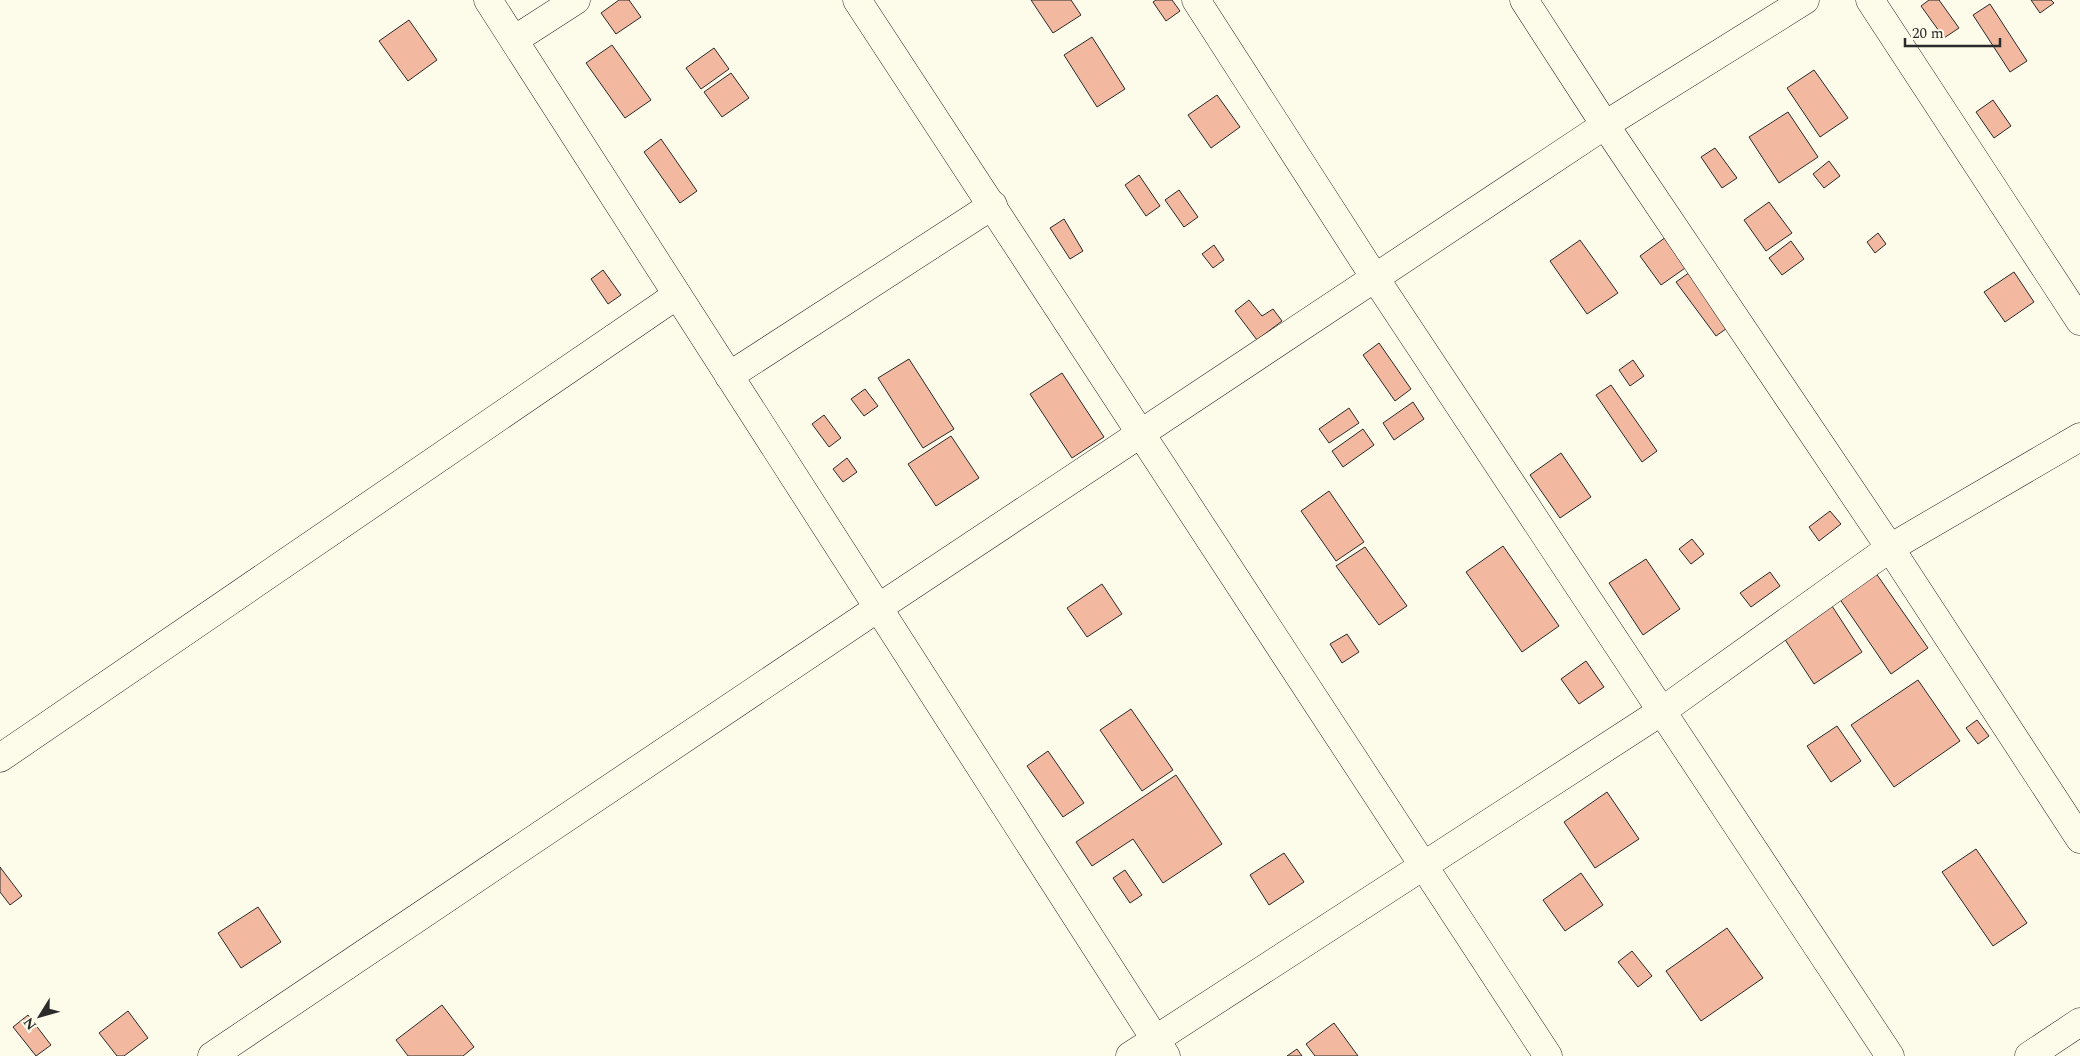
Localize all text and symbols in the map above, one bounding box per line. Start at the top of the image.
scale bar [1905,15,2000,47]
text: 20 m [1912,22,1944,45]
north arrow [15,991,65,1041]
text: N [18,1013,42,1034]

